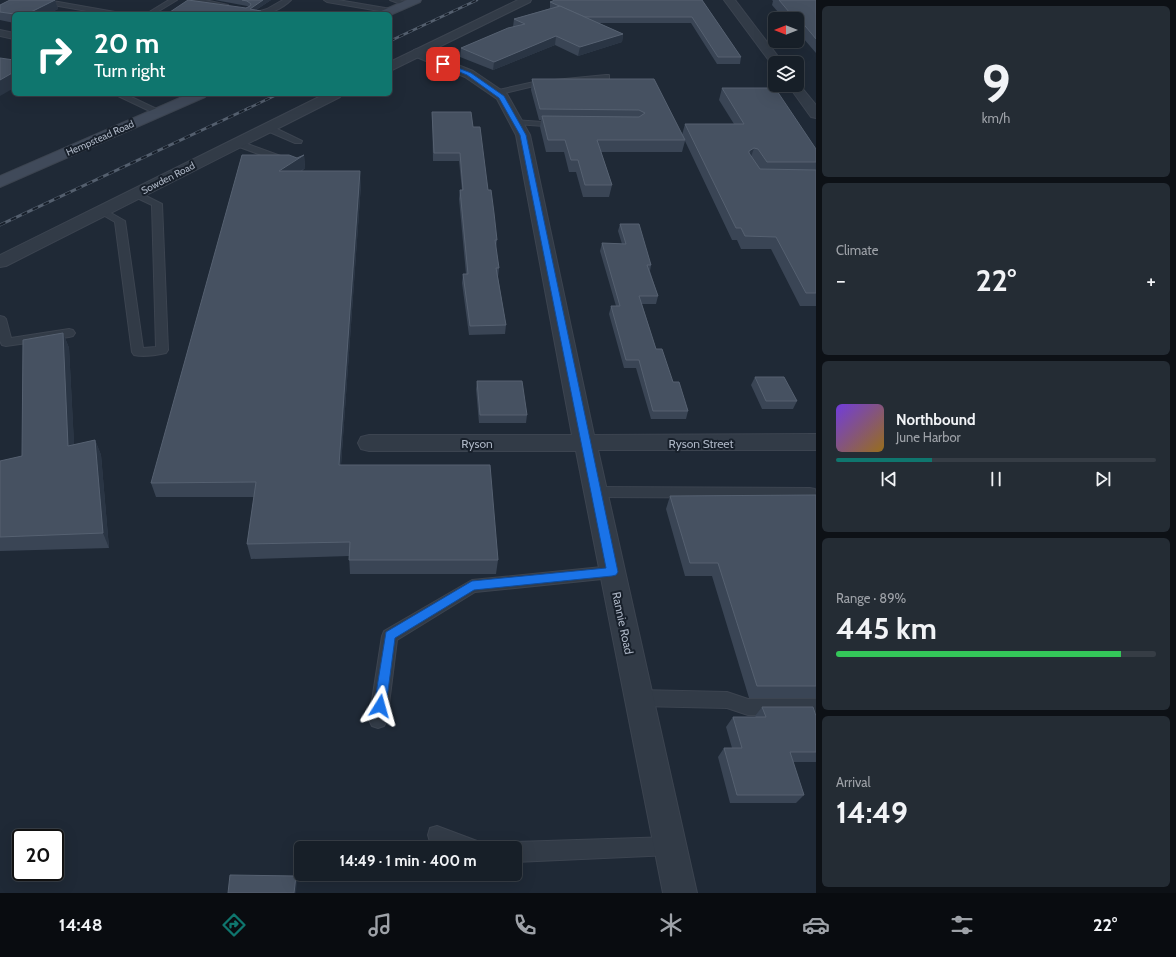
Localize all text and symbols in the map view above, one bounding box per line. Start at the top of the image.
north arrow [768,12,804,48]
map controls [768,12,804,92]
text: 20 m [94,26,159,60]
icon: right [28,28,80,80]
pin [426,47,460,81]
text: 9 [981,52,1011,115]
icon: arrive [432,53,454,75]
button: layers [768,56,804,92]
text: Turn right [94,60,165,82]
text: km/h [982,110,1010,126]
street label: Hempstead Road [64,117,136,159]
street label: Sowden Road [139,159,197,197]
text: Climate [836,242,878,258]
text: 22° [976,262,1016,299]
text: − [836,267,846,294]
text: + [1146,267,1156,294]
text: Northbound [896,411,976,429]
text: June Harbor [896,429,961,445]
street label: Ryson [461,436,493,451]
street label: Ryson Street [669,436,733,451]
icon: previous [878,468,900,490]
icon: pause [985,468,1007,490]
icon: next [1092,468,1114,490]
street label: Rannie Road [609,590,637,656]
text: Range · 89% [836,590,906,606]
text: 445 km [836,610,937,647]
position arrow [359,685,401,727]
text: Arrival [836,774,871,790]
text: 14:49 [836,794,908,831]
speed limit sign: 20 [12,829,64,881]
text: 14:49 · 1 min · 400 m [339,852,477,870]
icon: directions [220,911,248,939]
icon: music [366,911,394,939]
icon: phone [511,911,539,939]
icon: climate [657,911,685,939]
icon: car [802,911,830,939]
icon: filters [948,911,976,939]
text: 14:48 [59,914,103,936]
text: 22° [1093,914,1117,936]

